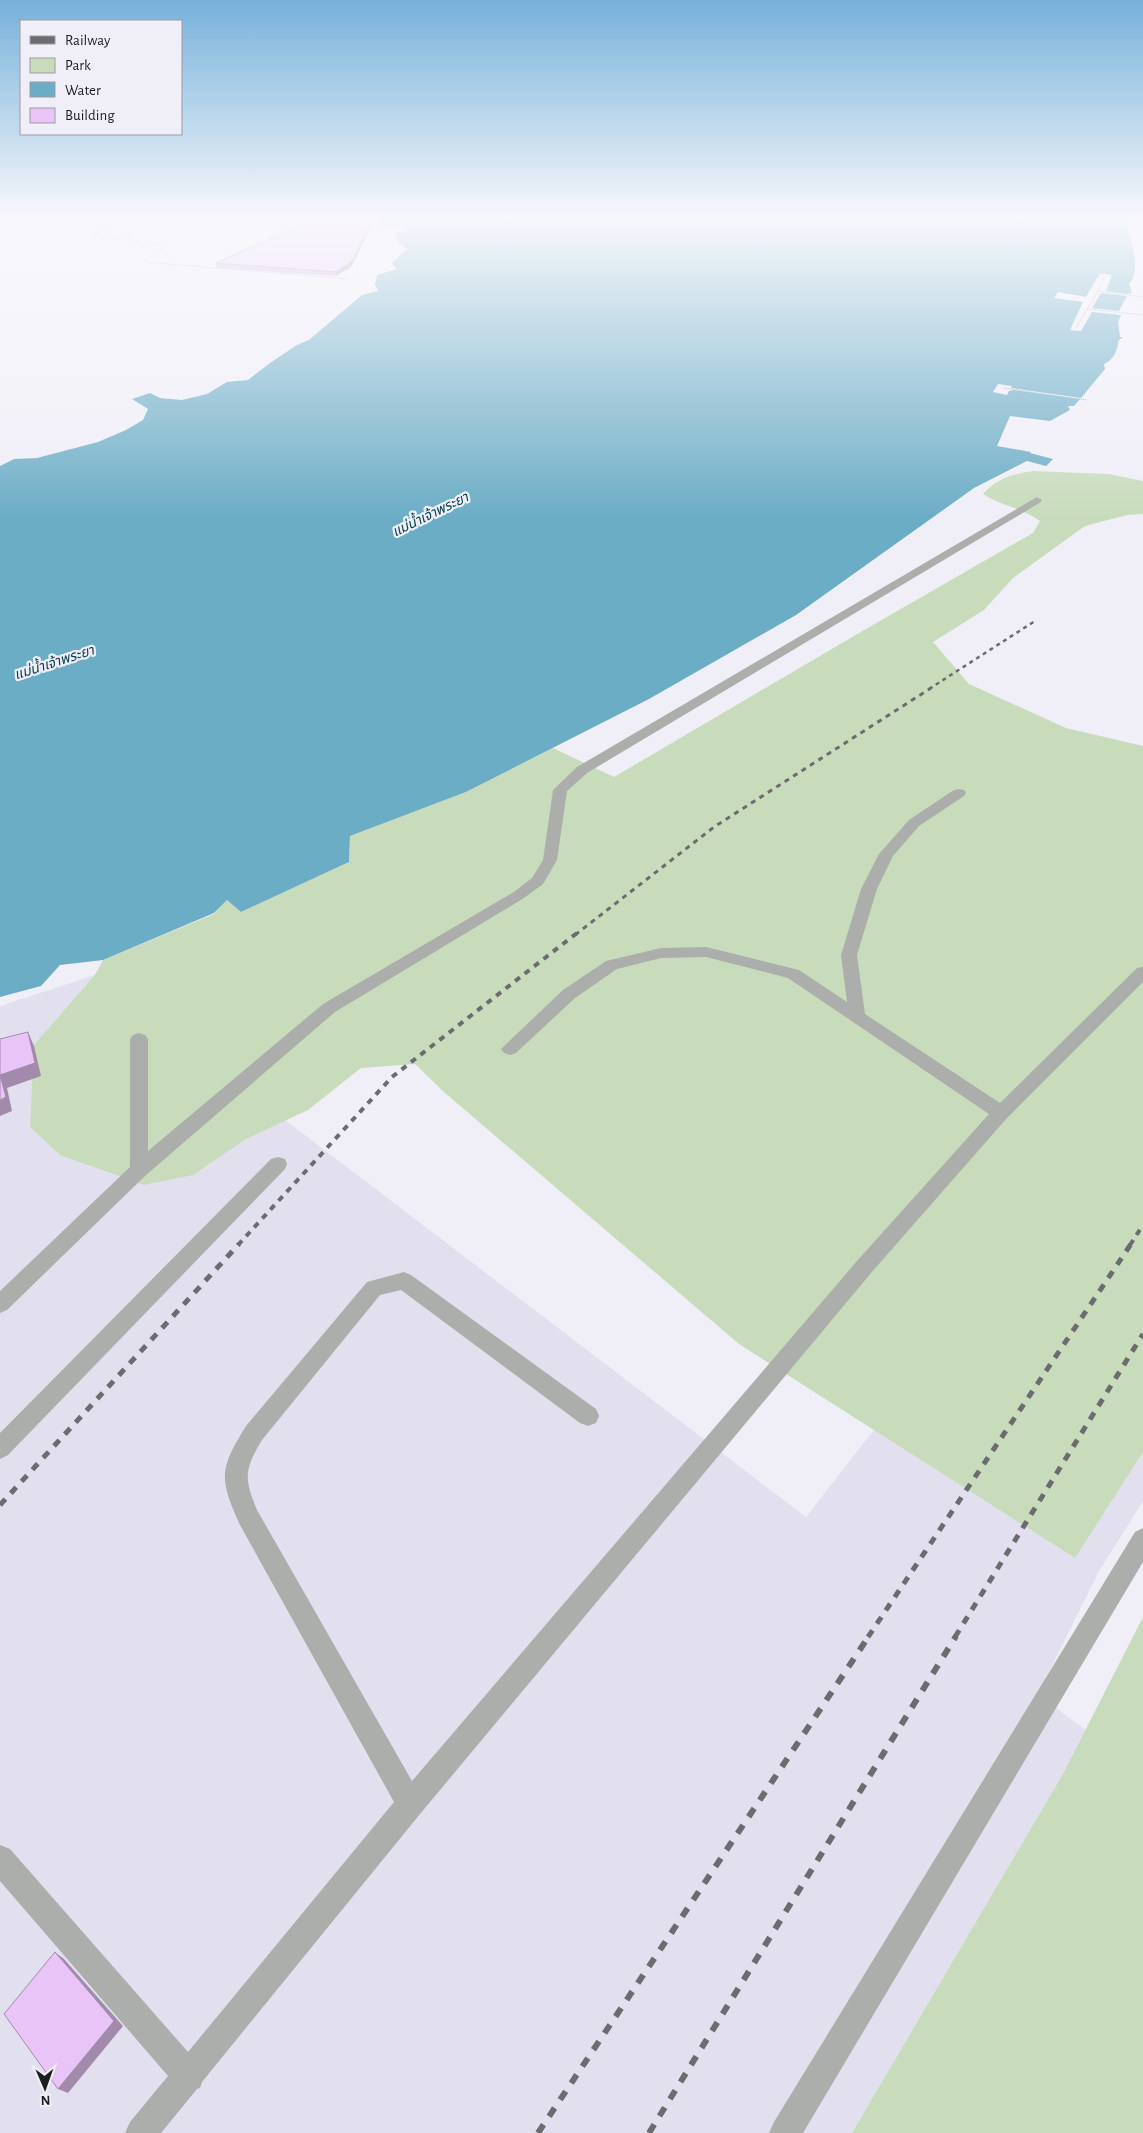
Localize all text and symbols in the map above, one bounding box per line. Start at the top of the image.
legend [20,20,182,135]
text: Railway [65,33,111,48]
text: Park [65,58,91,73]
text: Water [65,83,101,98]
text: Building [65,108,115,123]
water label: แม่น้ำเจ้าพระยา [388,486,472,539]
water label: แม่น้ำเจ้าพระยา [11,639,97,682]
north arrow [20,2063,70,2113]
text: N [40,2093,51,2107]

